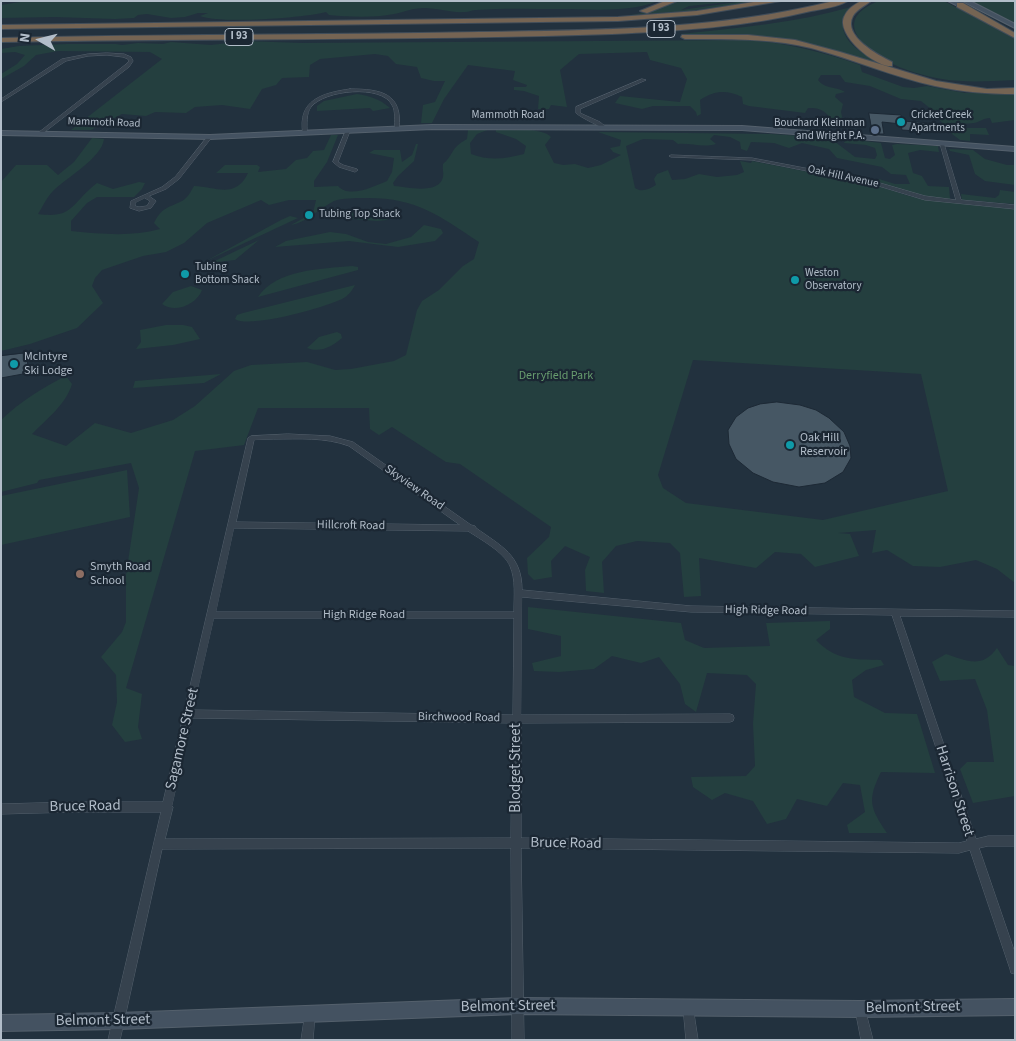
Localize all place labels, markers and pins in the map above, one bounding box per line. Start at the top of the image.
place label: Cricket Creek Apartments [911,109,972,135]
marker: Cricket Creek Apartments [895,116,907,128]
place label: Bouchard Kleinman and Wright P.A. [774,117,865,143]
marker: Bouchard Kleinman and Wright P.A. [869,124,881,136]
place label: Tubing Top Shack [319,208,400,222]
marker: Tubing Top Shack [303,209,315,221]
place label: Tubing Bottom Shack [195,261,259,287]
place label: Weston Observatory [805,267,862,293]
marker: Tubing Bottom Shack [179,268,191,280]
marker: Weston Observatory [789,274,801,286]
place label: McIntyre Ski Lodge [24,350,72,378]
marker: McIntyre Ski Lodge [8,358,20,370]
place label: Oak Hill Reservoir [800,431,847,459]
marker: Oak Hill Reservoir [784,439,796,451]
place label: Smyth Road School [90,560,151,588]
marker: Smyth Road School [74,568,86,580]

